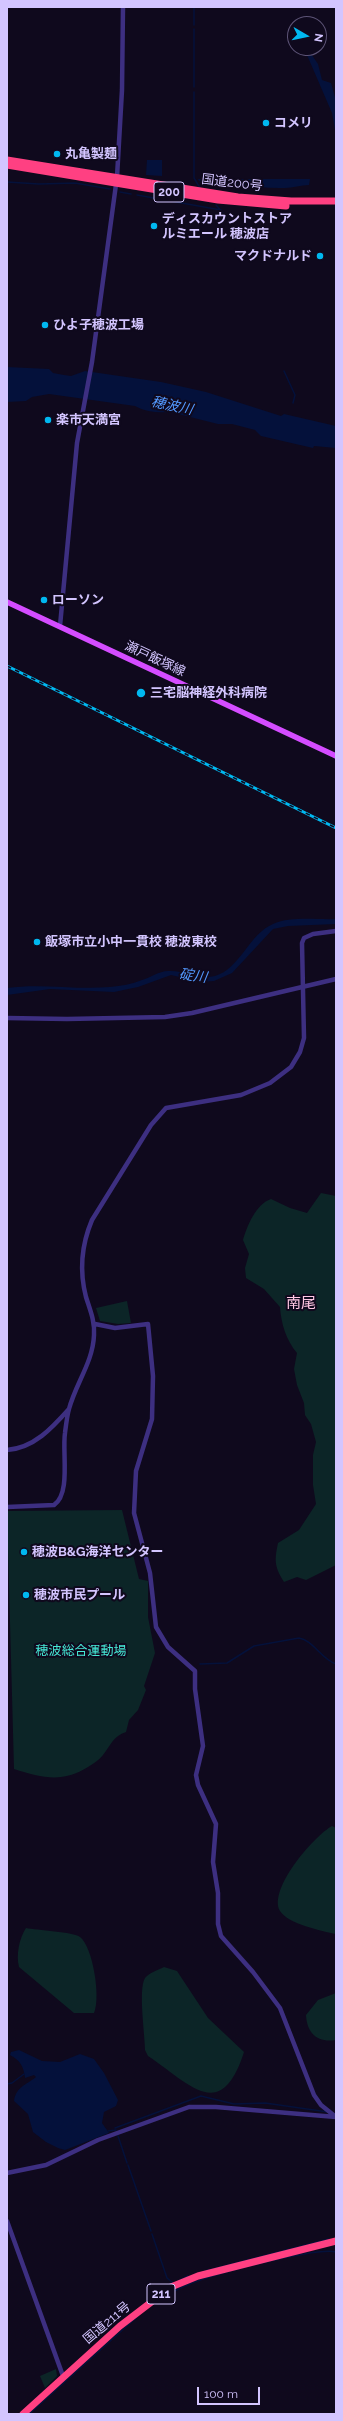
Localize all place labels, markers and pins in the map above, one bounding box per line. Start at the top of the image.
place label: コメリ [274,115,313,131]
marker: コメリ [261,118,271,128]
place label: 丸亀製麺 [65,146,117,162]
marker: 丸亀製麺 [52,149,62,159]
place label: ディスカウントストア ルミエール 穂波店 [162,211,292,242]
marker: ディスカウントストア ルミエール 穂波店 [149,221,159,231]
place label: マクドナルド [234,248,312,264]
marker: マクドナルド [315,251,325,261]
place label: ひよ子穂波工場 [53,317,144,333]
marker: ひよ子穂波工場 [40,320,50,330]
place label: 楽市天満宮 [56,412,121,428]
marker: 楽市天満宮 [43,415,53,425]
place label: ローソン [52,592,104,608]
marker: ローソン [39,595,49,605]
place label: 三宅脳神経外科病院 [150,685,267,701]
marker: 三宅脳神経外科病院 [135,687,147,699]
place label: 飯塚市立小中一貫校 穂波東校 [45,934,217,950]
marker: 飯塚市立小中一貫校 穂波東校 [32,937,42,947]
place label: 穂波B&G海洋センター [32,1544,164,1560]
marker: 穂波B&G海洋センター [19,1547,29,1557]
place label: 穂波市民プール [34,1587,125,1603]
marker: 穂波市民プール [21,1590,31,1600]

